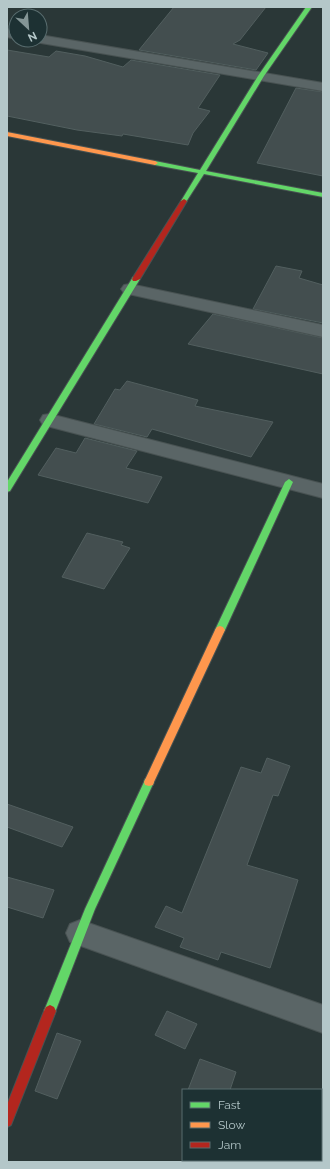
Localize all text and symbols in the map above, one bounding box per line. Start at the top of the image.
north arrow [8,8,48,48]
text: N [26,29,39,44]
legend [182,1089,322,1161]
text: Fast [218,1098,241,1112]
text: Slow [218,1118,245,1132]
text: Jam [218,1138,241,1152]

